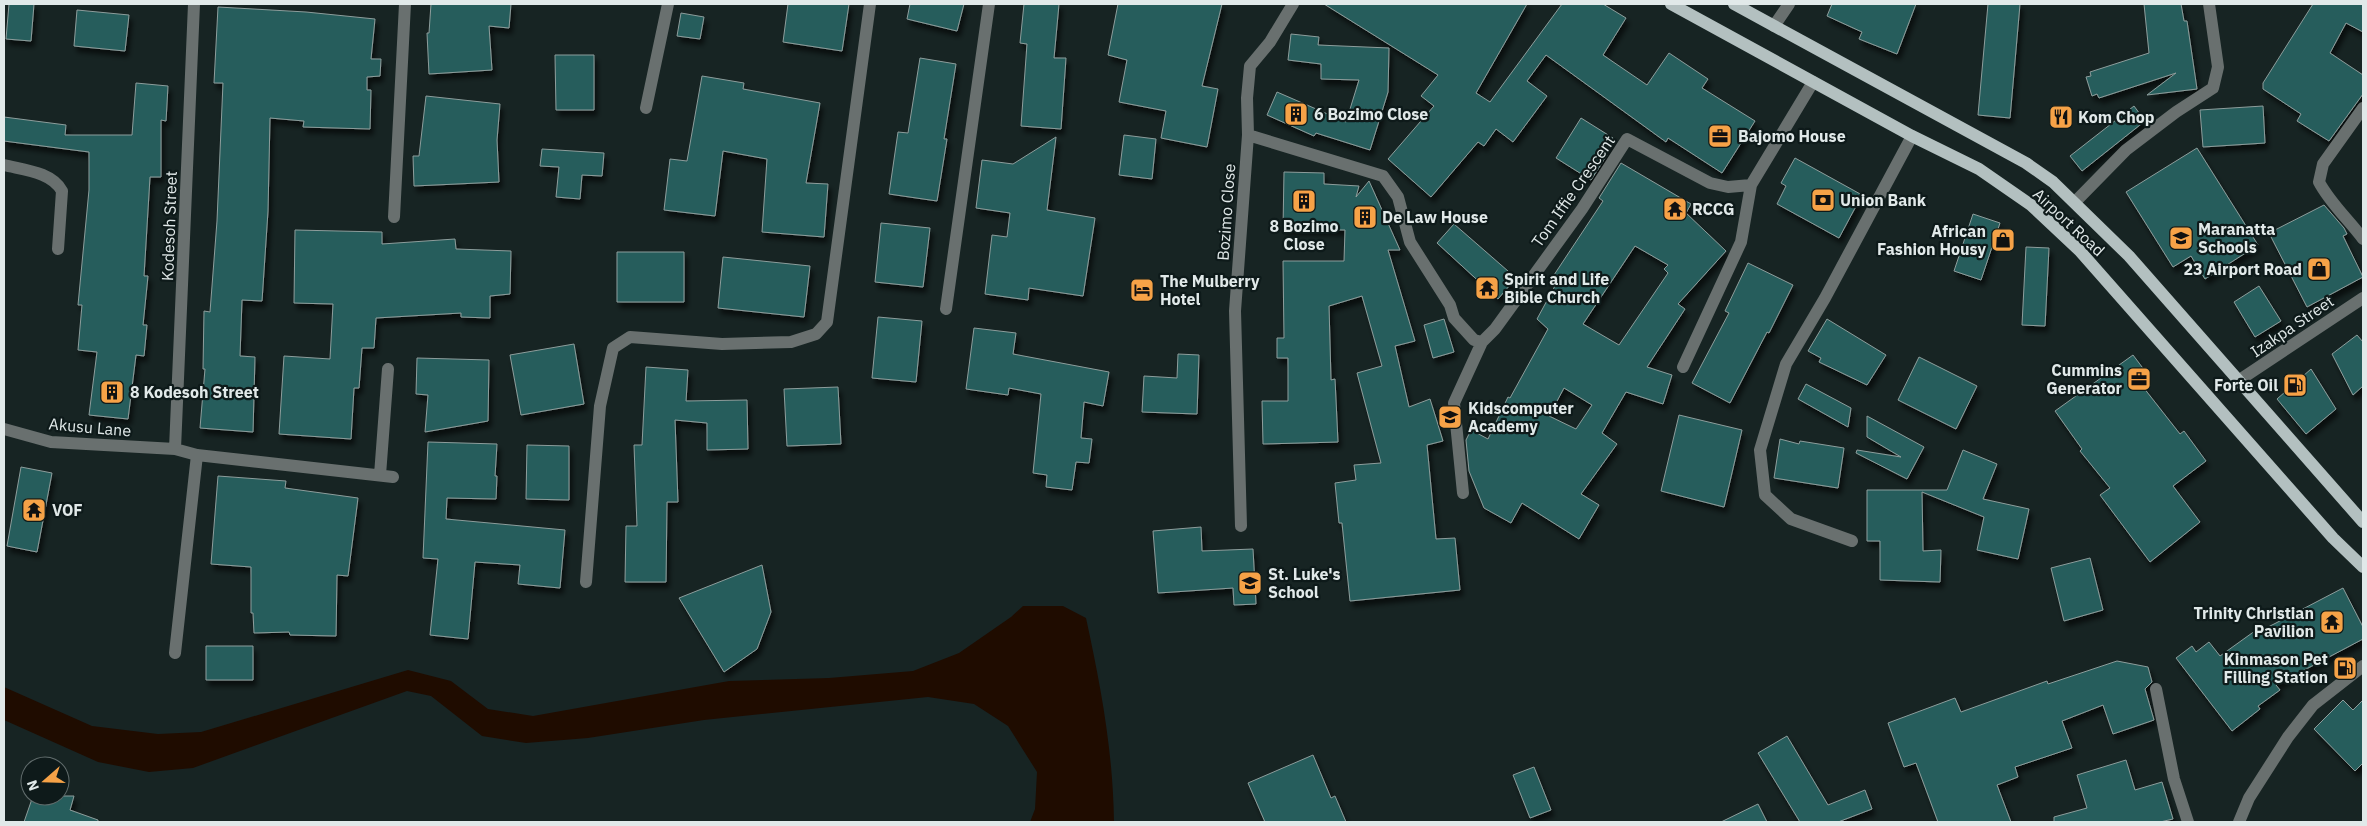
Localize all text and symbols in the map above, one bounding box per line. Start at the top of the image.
building icon: 6 Bozimo Close [1283,101,1309,127]
place label: 6 Bozimo Close [1314,104,1428,124]
restaurant icon: Kom Chop [2048,104,2074,130]
place label: Kom Chop [2078,107,2155,127]
office icon: Bajomo House [1707,123,1733,149]
place label: Bajomo House [1738,126,1846,146]
street label: Tom Iffie Crescent [1527,131,1619,251]
street label: Bozimo Close [1213,163,1239,261]
street label: Kodesoh Street [157,171,181,281]
street label: Airport Road [2029,184,2109,260]
bank icon: Union Bank [1810,187,1836,213]
building icon: 8 Bozimo Close [1291,188,1317,214]
place label: Union Bank [1840,190,1927,210]
temple icon: RCCG [1662,196,1688,222]
place label: RCCG [1692,199,1735,219]
building icon: De Law House [1352,204,1378,230]
place label: De Law House [1382,207,1488,227]
place label: 8 Bozimo Close [1269,216,1339,254]
place label: Maranatta Schools [2198,219,2275,257]
place label: African Fashion Housy [1877,221,1986,259]
school or university icon: Maranatta Schools [2168,225,2194,251]
shop icon: African Fashion Housy [1990,227,2016,253]
shop icon: 23 Airport Road [2306,256,2332,282]
place label: 23 Airport Road [2183,259,2302,279]
place label: Spirit and Life Bible Church [1504,269,1609,307]
place label: The Mulberry Hotel [1160,271,1260,309]
temple icon: Spirit and Life Bible Church [1474,275,1500,301]
hotel icon: The Mulberry Hotel [1129,277,1155,303]
street label: Izakpa Street [2246,291,2338,361]
place label: Cummins Generator [2046,360,2123,398]
office icon: Cummins Generator [2126,366,2152,392]
fuel station icon: Forte Oil [2282,372,2308,398]
place label: Forte Oil [2214,375,2278,395]
building icon: 8 Kodesoh Street [99,379,125,405]
place label: 8 Kodesoh Street [130,382,259,402]
place label: Kidscomputer Academy [1468,398,1574,436]
school or university icon: Kidscomputer Academy [1437,404,1463,430]
street label: Akusu Lane [48,413,132,441]
temple icon: VOF [21,497,47,523]
place label: VOF [52,500,83,520]
place label: St. Luke's School [1268,564,1341,602]
school or university icon: St. Luke's School [1237,570,1263,596]
place label: Trinity Christian Pavilion [2194,603,2314,641]
temple icon: Trinity Christian Pavilion [2319,609,2345,635]
place label: Kinmason Pet Filling Station [2223,649,2328,687]
fuel station icon: Kinmason Pet Filling Station [2332,655,2358,681]
north arrow [20,756,70,806]
text: N [23,778,43,793]

